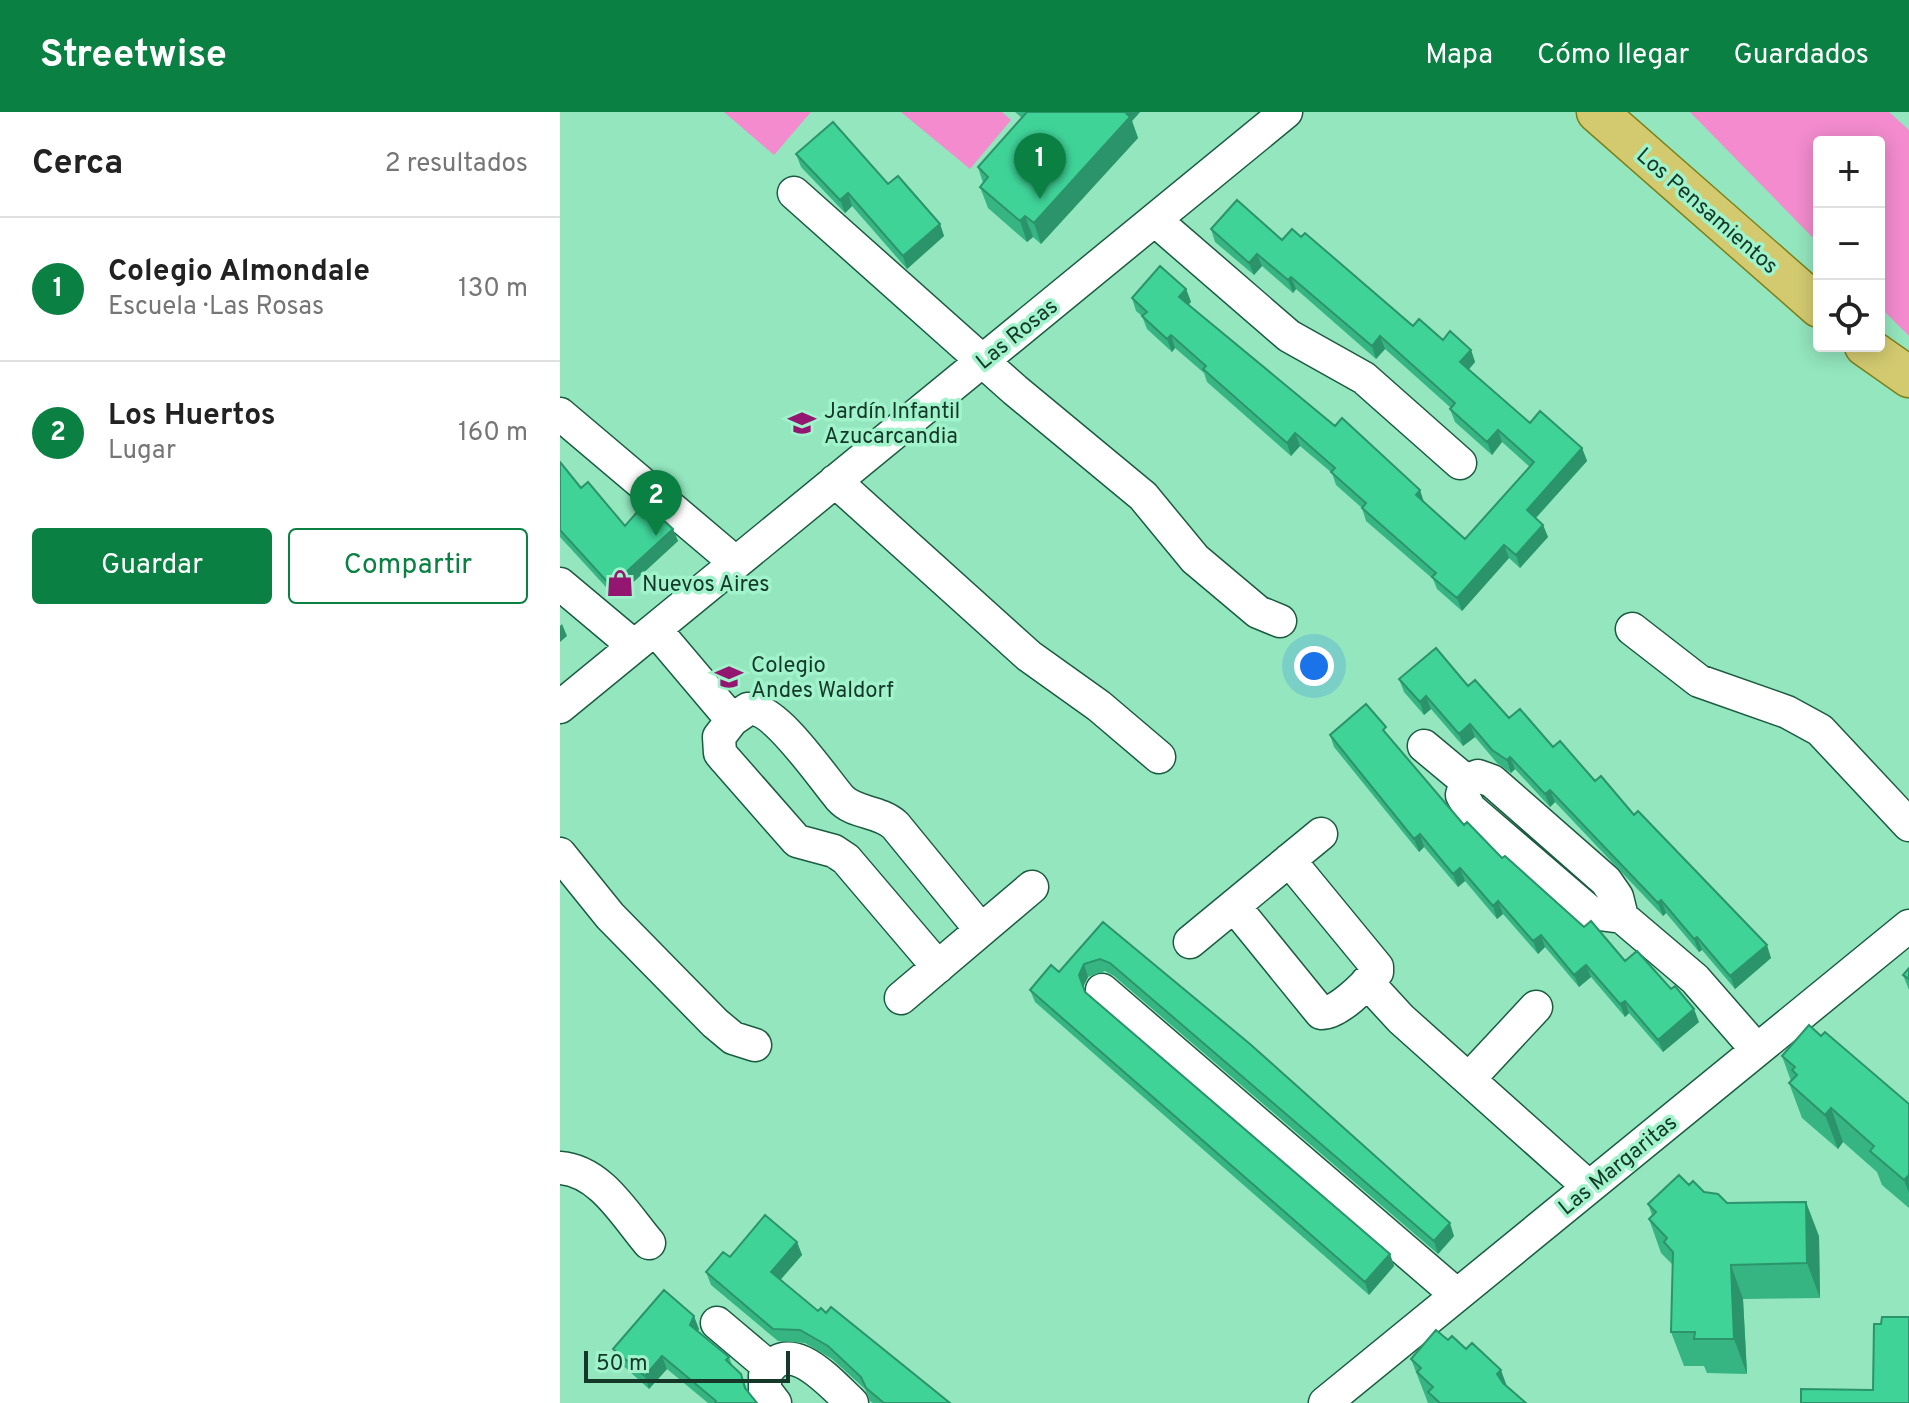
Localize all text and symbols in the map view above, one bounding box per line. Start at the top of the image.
text: Streetwise [40,32,227,81]
text: Mapa [1425,38,1493,74]
text: Cómo llegar [1537,38,1689,74]
text: Guardados [1733,38,1869,74]
pin: 1 [1014,133,1066,199]
map controls [1813,136,1885,352]
button: + [1813,136,1885,208]
text: Cerca [32,143,123,186]
street label: Los Pensamientos [1630,143,1783,281]
text: 2 resultados [385,148,528,181]
button: − [1813,208,1885,280]
text: Colegio Almondale [108,254,370,291]
text: 1 [53,273,63,306]
text: 130 m [458,273,528,306]
button: locate [1813,280,1885,352]
text: Escuela · Las Rosas [108,291,324,324]
street label: Las Rosas [971,294,1064,376]
text: Los Huertos [108,398,276,435]
place label: Jardín Infantil Azucarcandia [824,399,960,451]
school or university icon: Jardín Infantil Azucarcandia [787,408,817,438]
text: 2 [50,417,66,450]
text: 160 m [458,417,528,450]
text: Lugar [108,435,176,468]
pin: 2 [630,470,682,536]
button: Guardar [32,528,272,604]
button: Compartir [288,528,528,604]
shop icon: Nuevos Aires [605,568,635,598]
place label: Nuevos Aires [642,572,770,599]
your location [1294,646,1334,686]
place label: Colegio Andes Waldorf [751,653,894,705]
school or university icon: Colegio Andes Waldorf [714,662,744,692]
street label: Las Margaritas [1554,1110,1683,1222]
scale bar [584,1347,790,1383]
text: 50 m [596,1351,648,1378]

